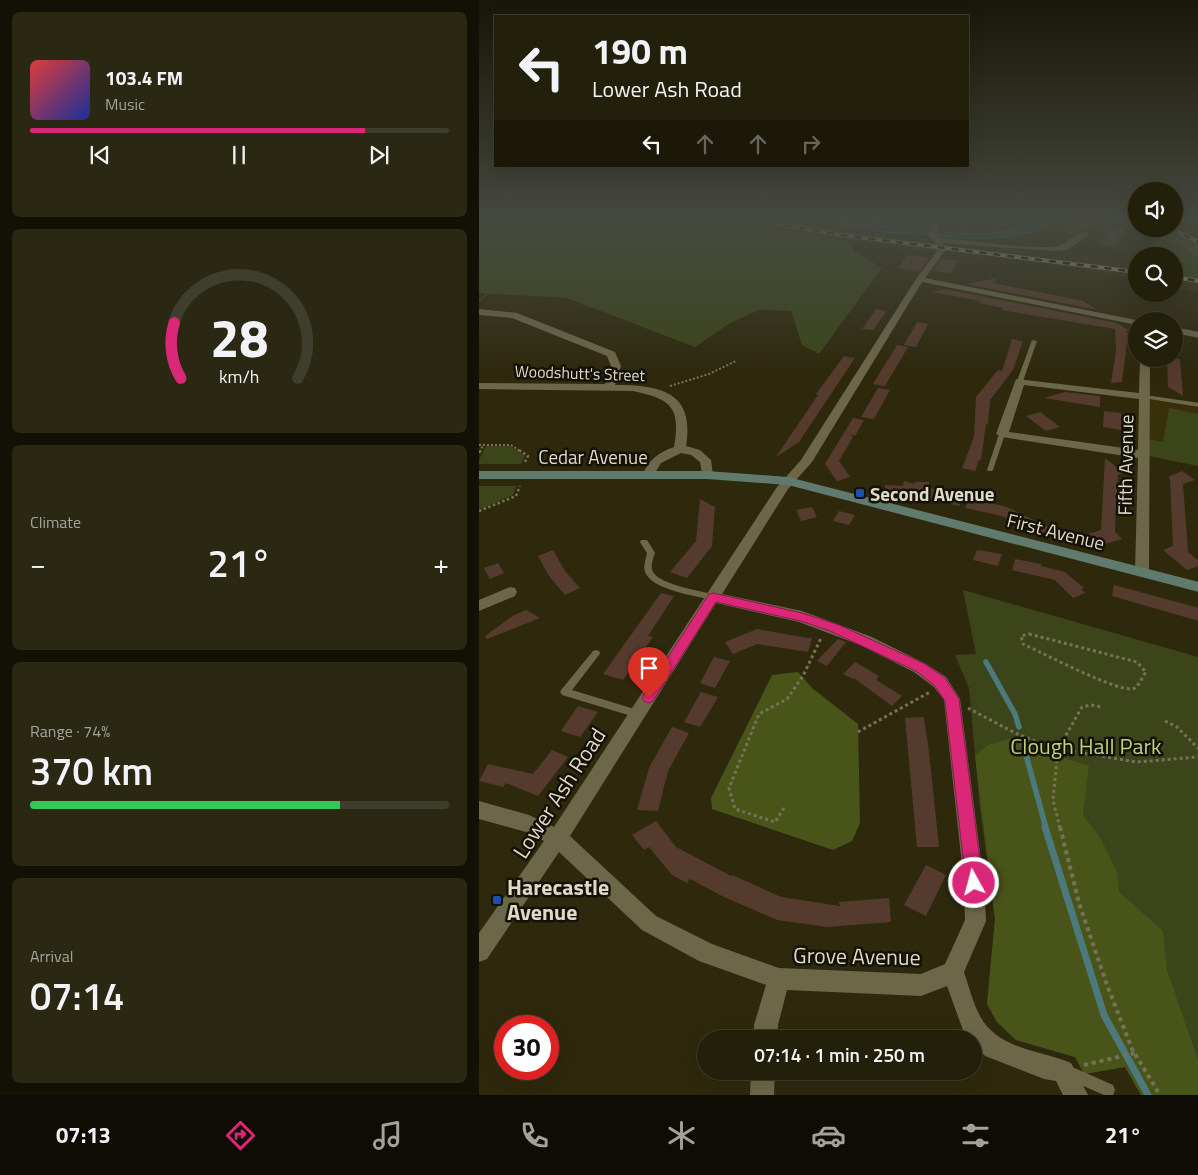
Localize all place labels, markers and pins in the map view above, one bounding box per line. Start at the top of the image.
place label: Second Avenue [870,479,995,508]
marker: Second Avenue [854,487,866,499]
pin [628,647,670,698]
place label: Harecastle Avenue [507,870,609,929]
marker: Harecastle Avenue [491,894,503,906]

